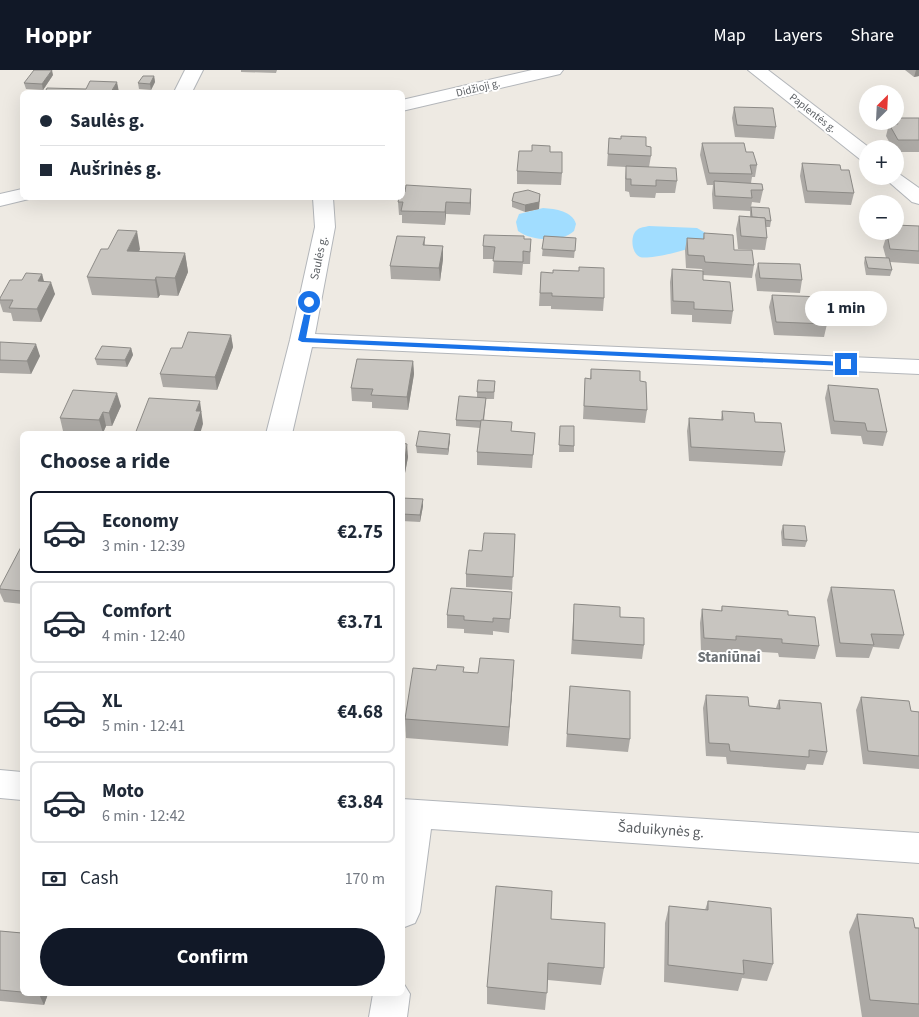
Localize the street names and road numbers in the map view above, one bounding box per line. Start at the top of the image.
street label: Didžioji g. [454,75,502,101]
street label: Paplentės g. [786,90,840,136]
street label: Saulės g. [306,234,332,282]
street label: Šaduikynės g. [617,817,705,843]

